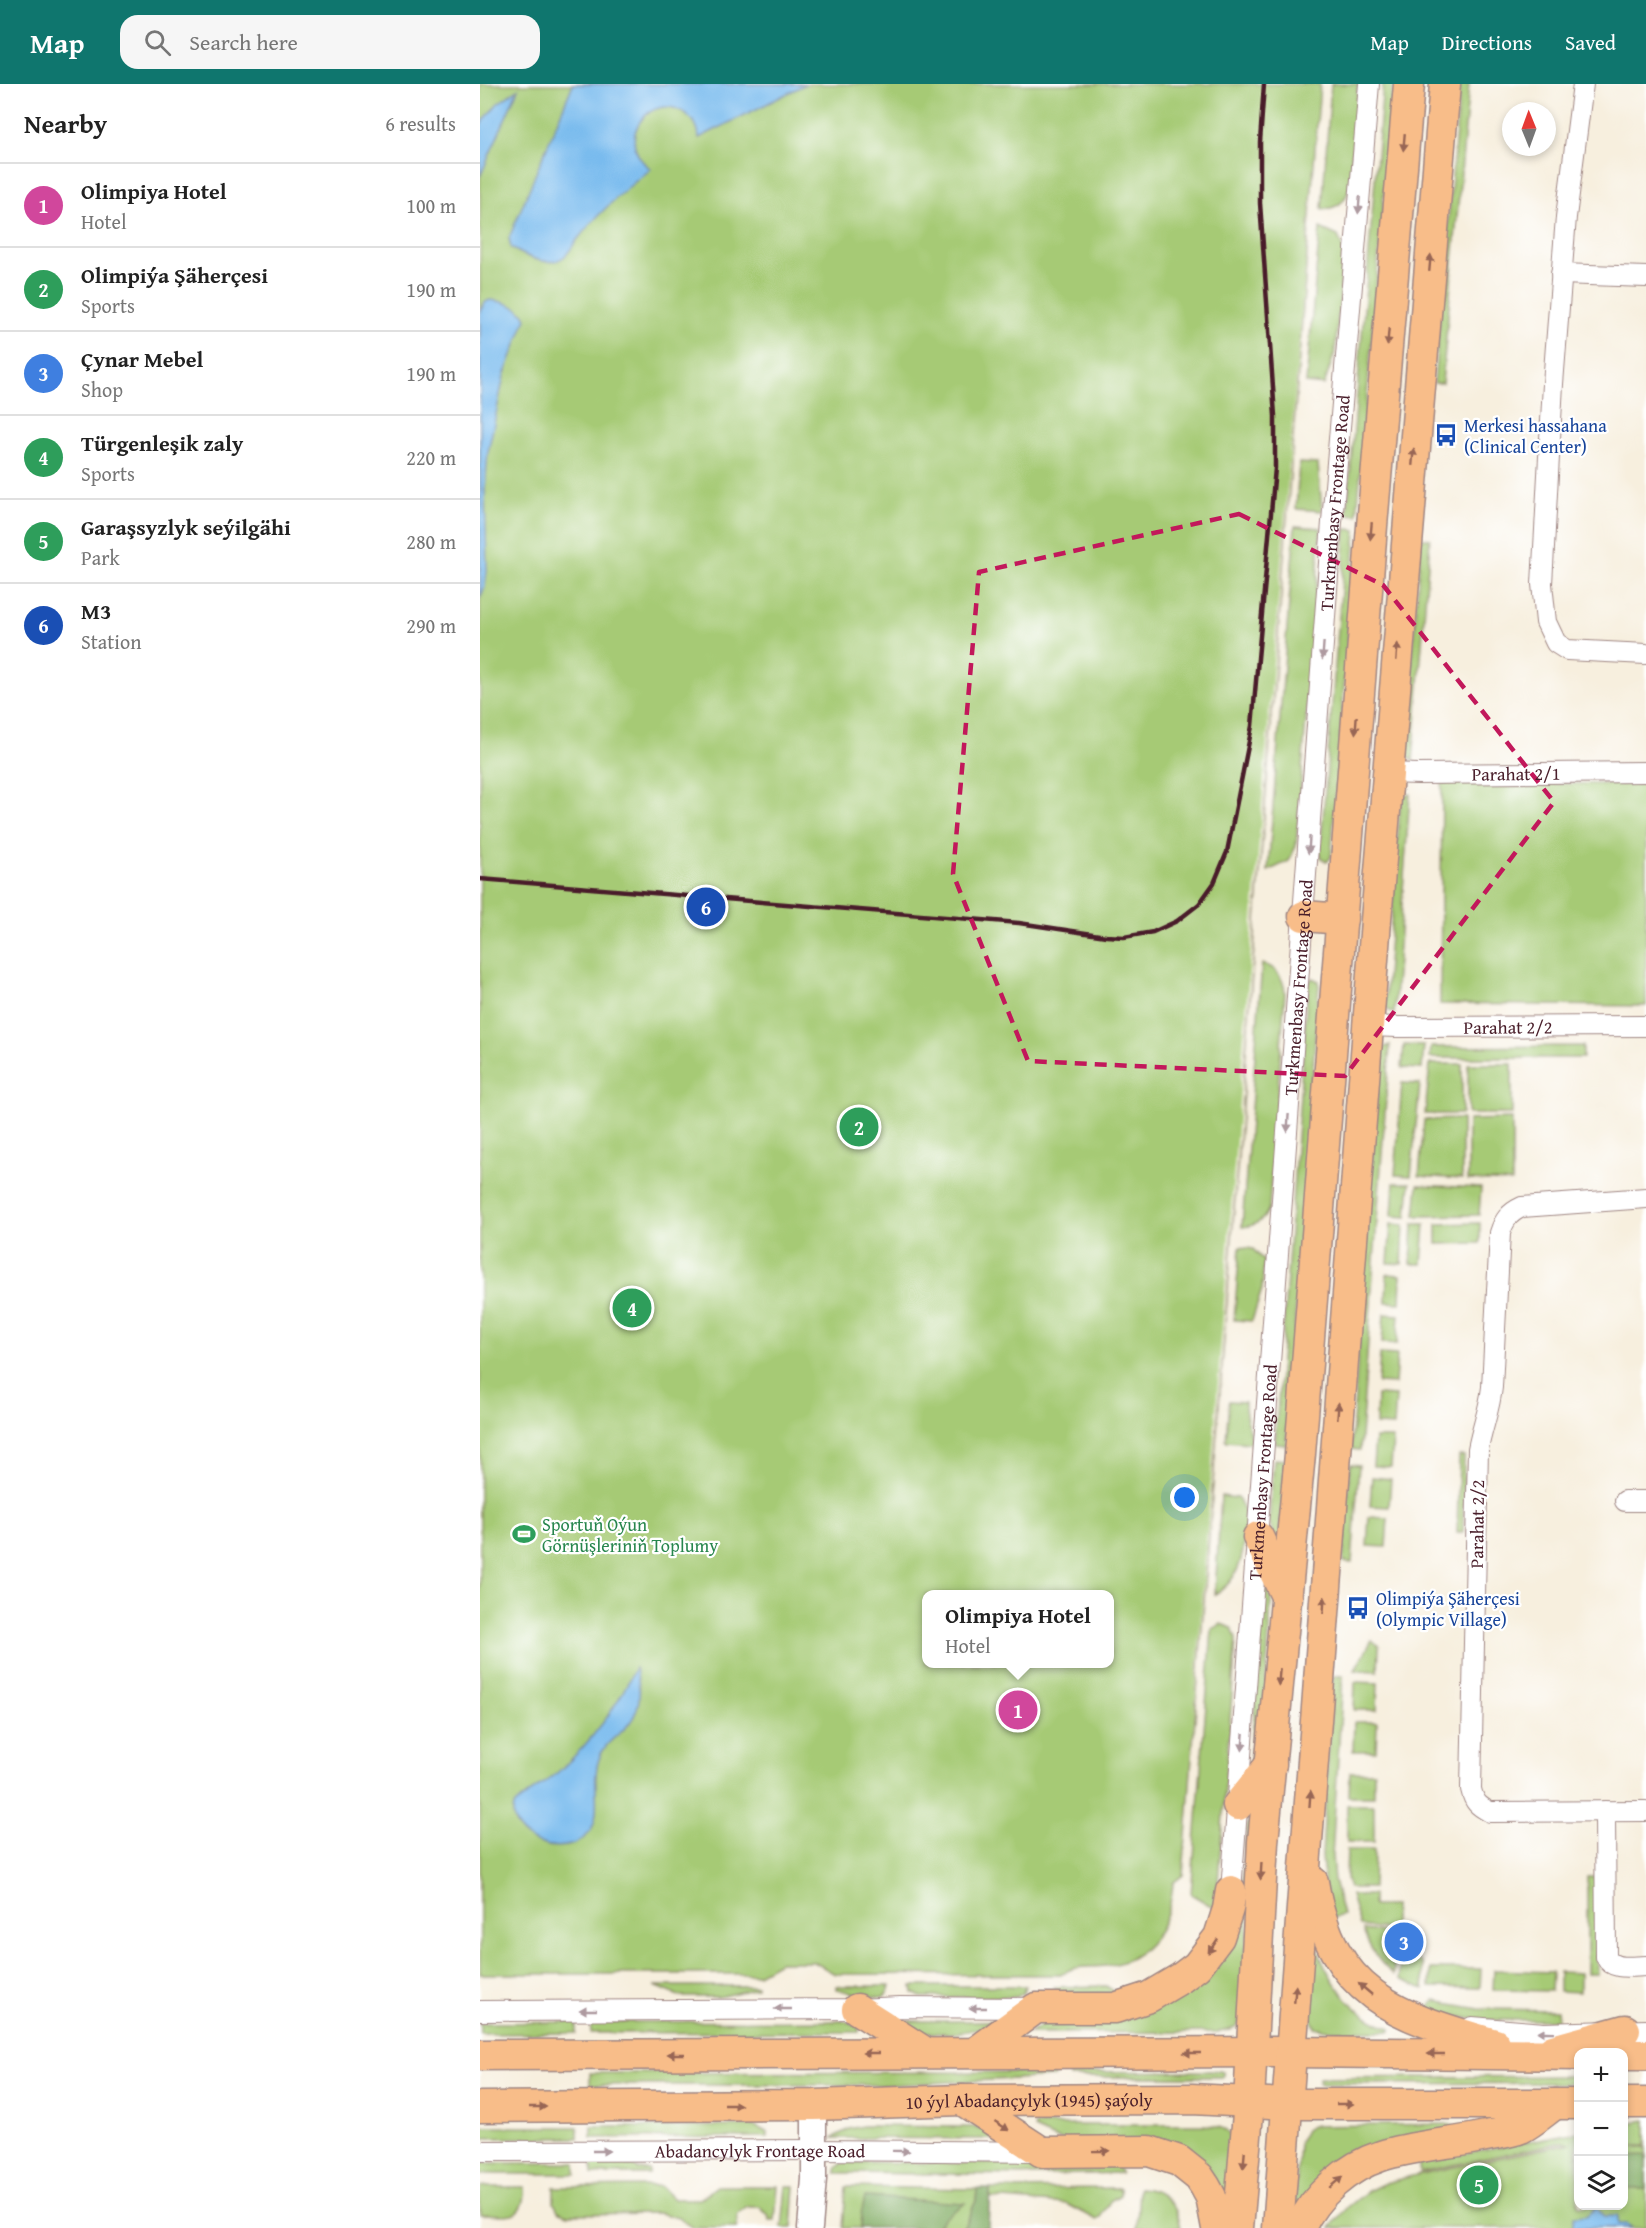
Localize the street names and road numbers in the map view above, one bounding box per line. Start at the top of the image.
street label: Turkmenbasy Frontage Road [1312,393,1356,612]
street label: Parahat 2/1 [1471,759,1560,787]
street label: Turkmenbasy Frontage Road [1276,878,1319,1097]
street label: Parahat 2/2 [1464,1013,1552,1040]
street label: Turkmenbasy Frontage Road [1240,1363,1283,1581]
street label: Parahat 2/2 [1463,1479,1491,1569]
street label: 10 ýyl Abadançylyk (1945) şaýoly [905,2086,1153,2115]
street label: Abadancylyk Frontage Road [655,2136,866,2164]

